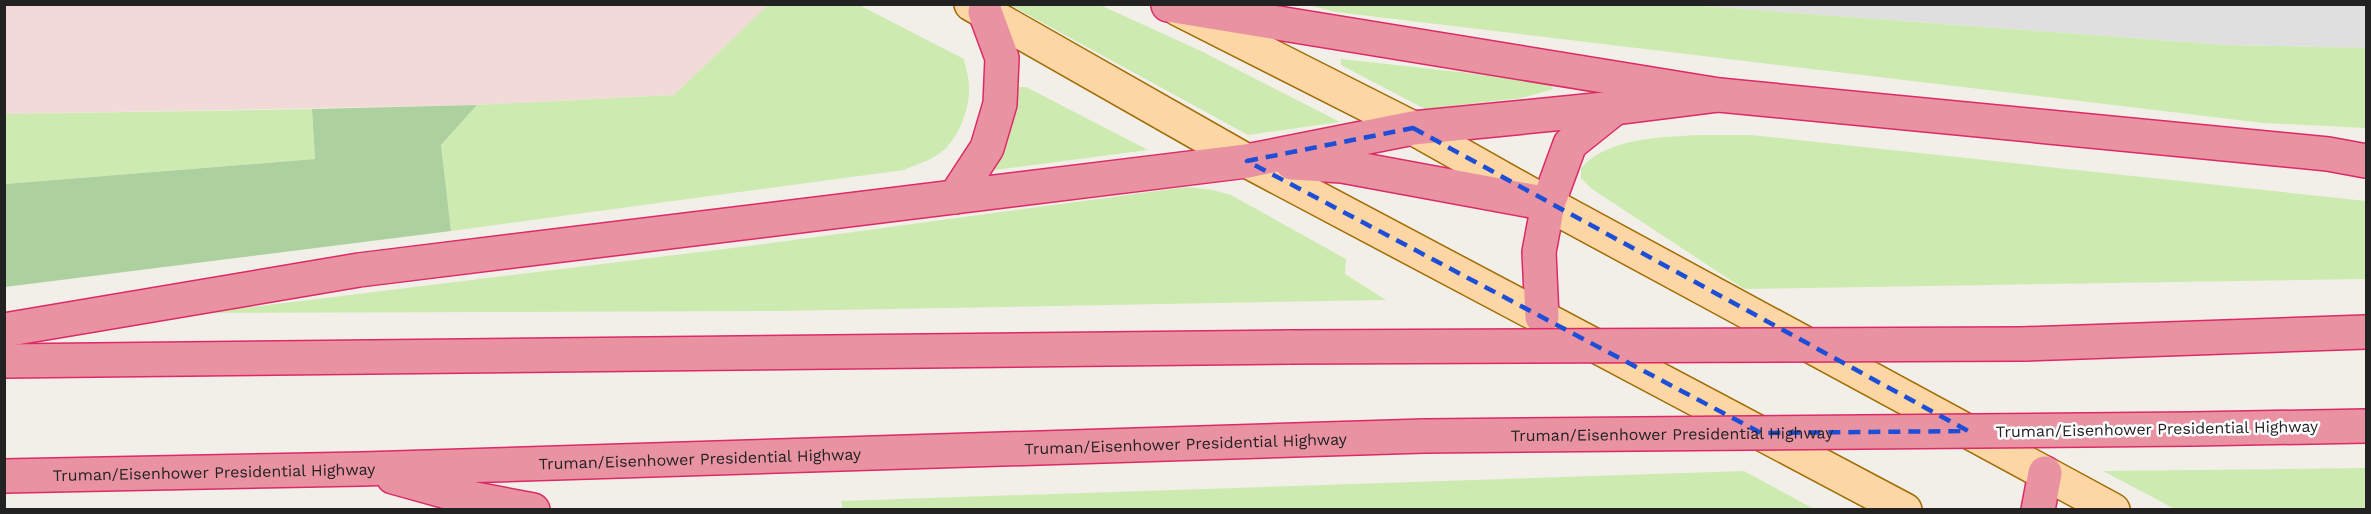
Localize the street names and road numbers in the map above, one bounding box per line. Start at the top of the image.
street label: Truman/Eisenhower Presidential Highway [1996,417,2319,441]
street label: Truman/Eisenhower Presidential Highway [1511,423,1834,445]
street label: Truman/Eisenhower Presidential Highway [1024,429,1348,458]
street label: Truman/Eisenhower Presidential Highway [538,444,862,473]
street label: Truman/Eisenhower Presidential Highway [52,459,376,485]

